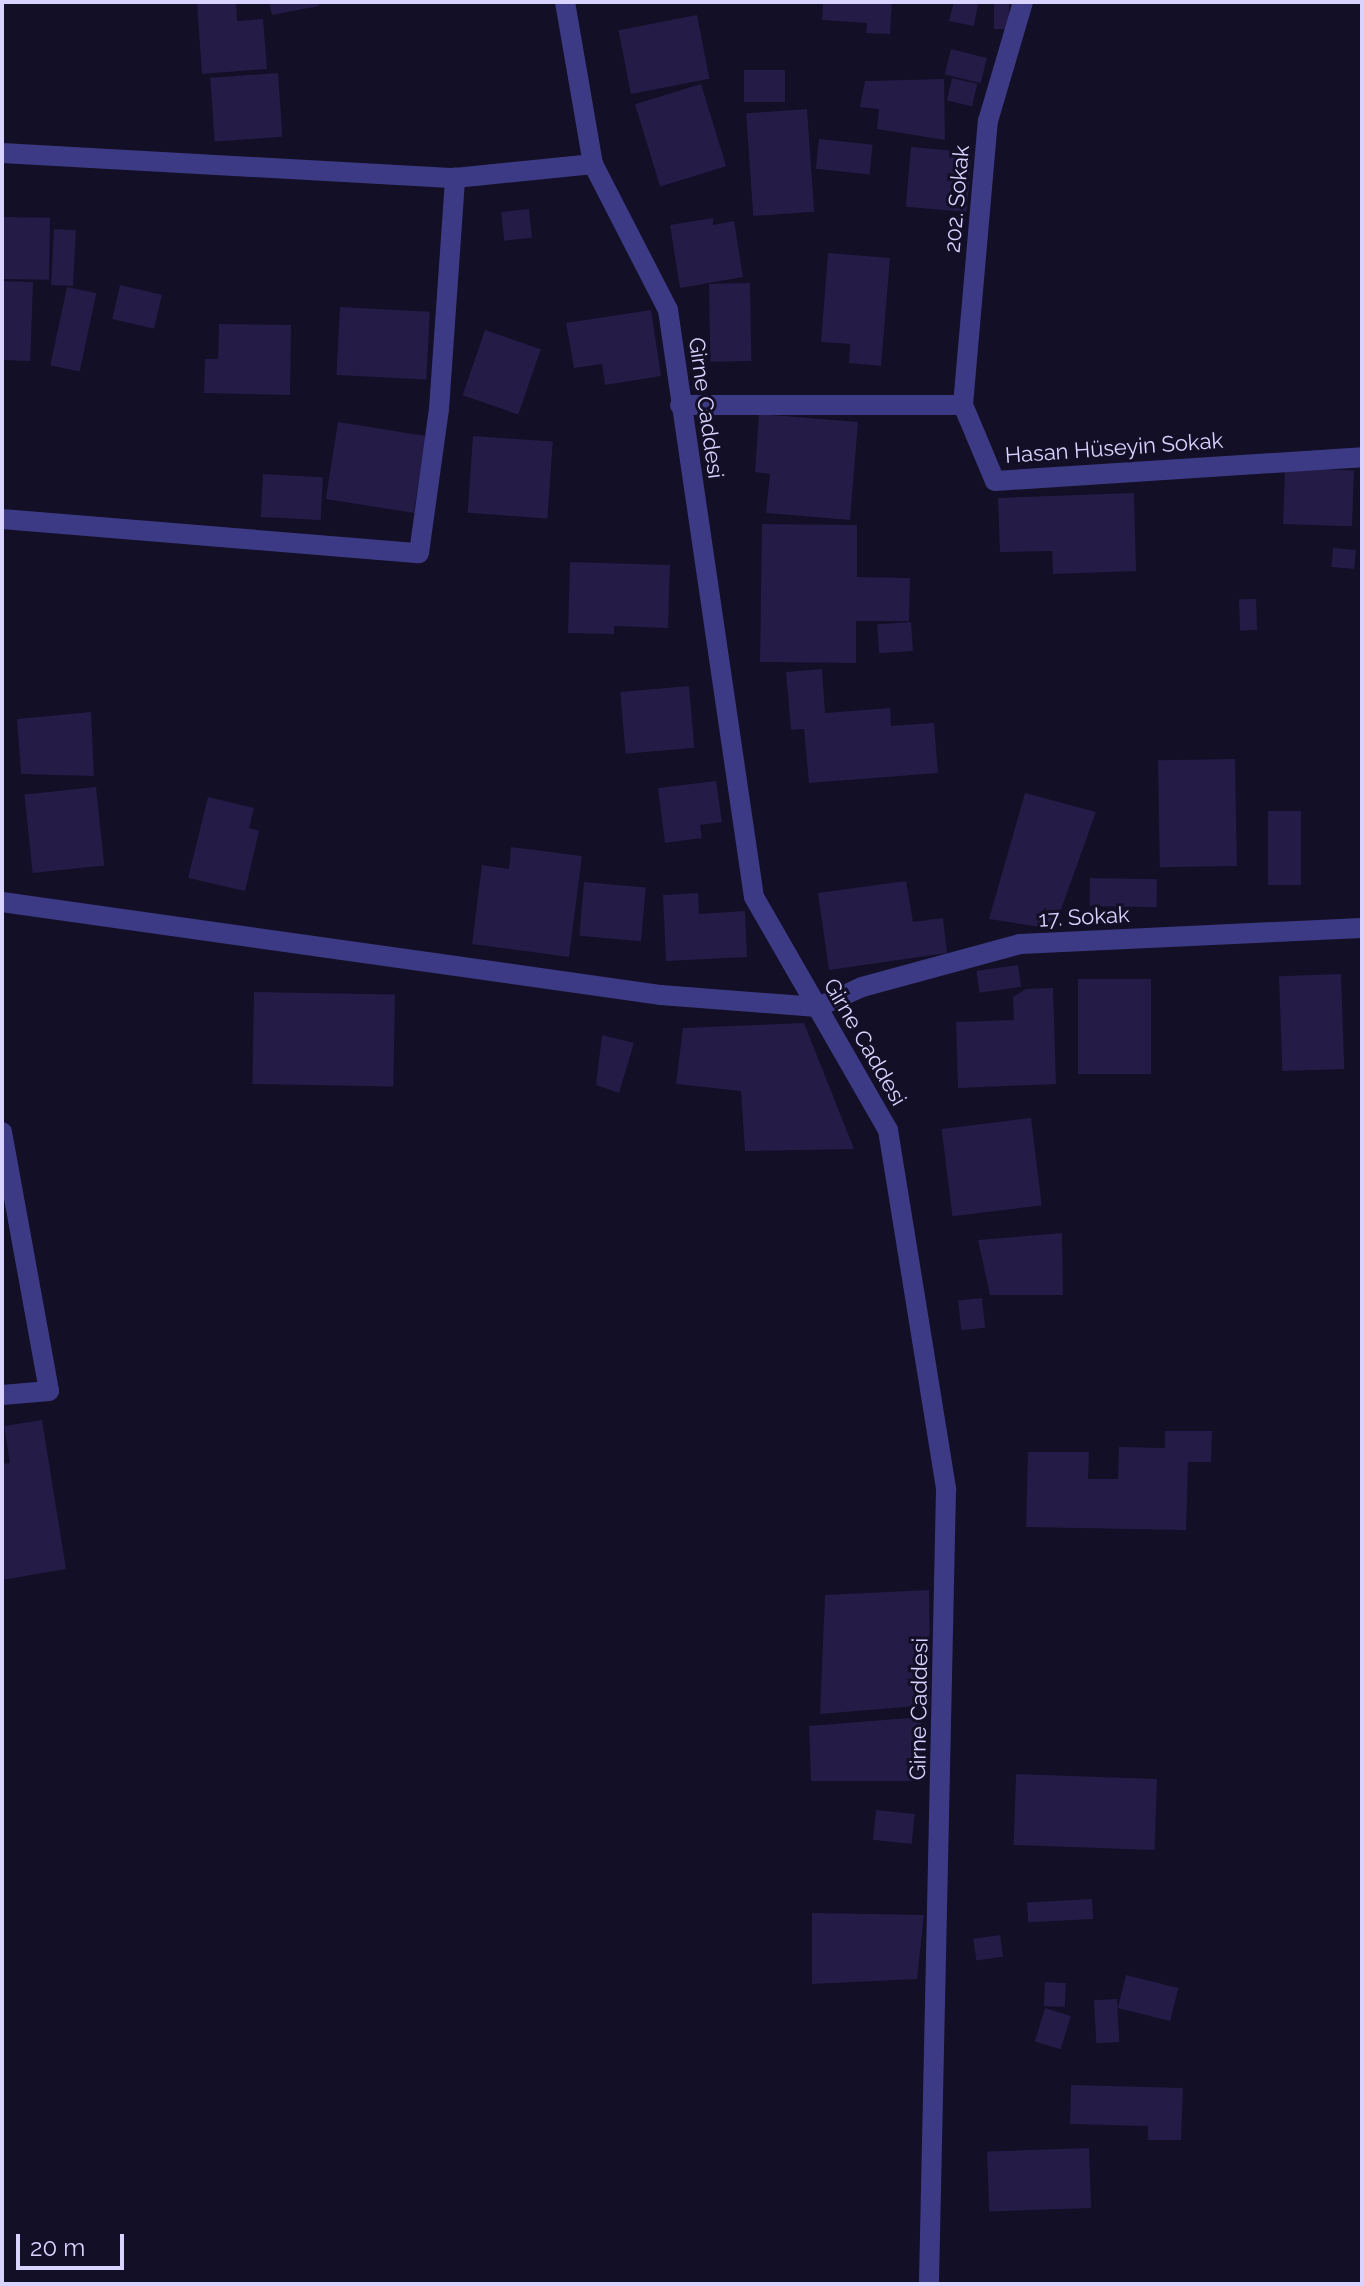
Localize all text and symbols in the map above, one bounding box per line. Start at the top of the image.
street label: 202. Sokak [939,144,975,254]
street label: Girne Caddesi [683,336,729,480]
street label: Hasan Hüseyin Sokak [1004,427,1224,469]
street label: 17. Sokak [1038,901,1130,933]
street label: Girne Caddesi [818,974,912,1110]
street label: Girne Caddesi [905,1638,933,1780]
scale bar [20,2218,128,2268]
text: 20 m [30,2233,85,2262]

